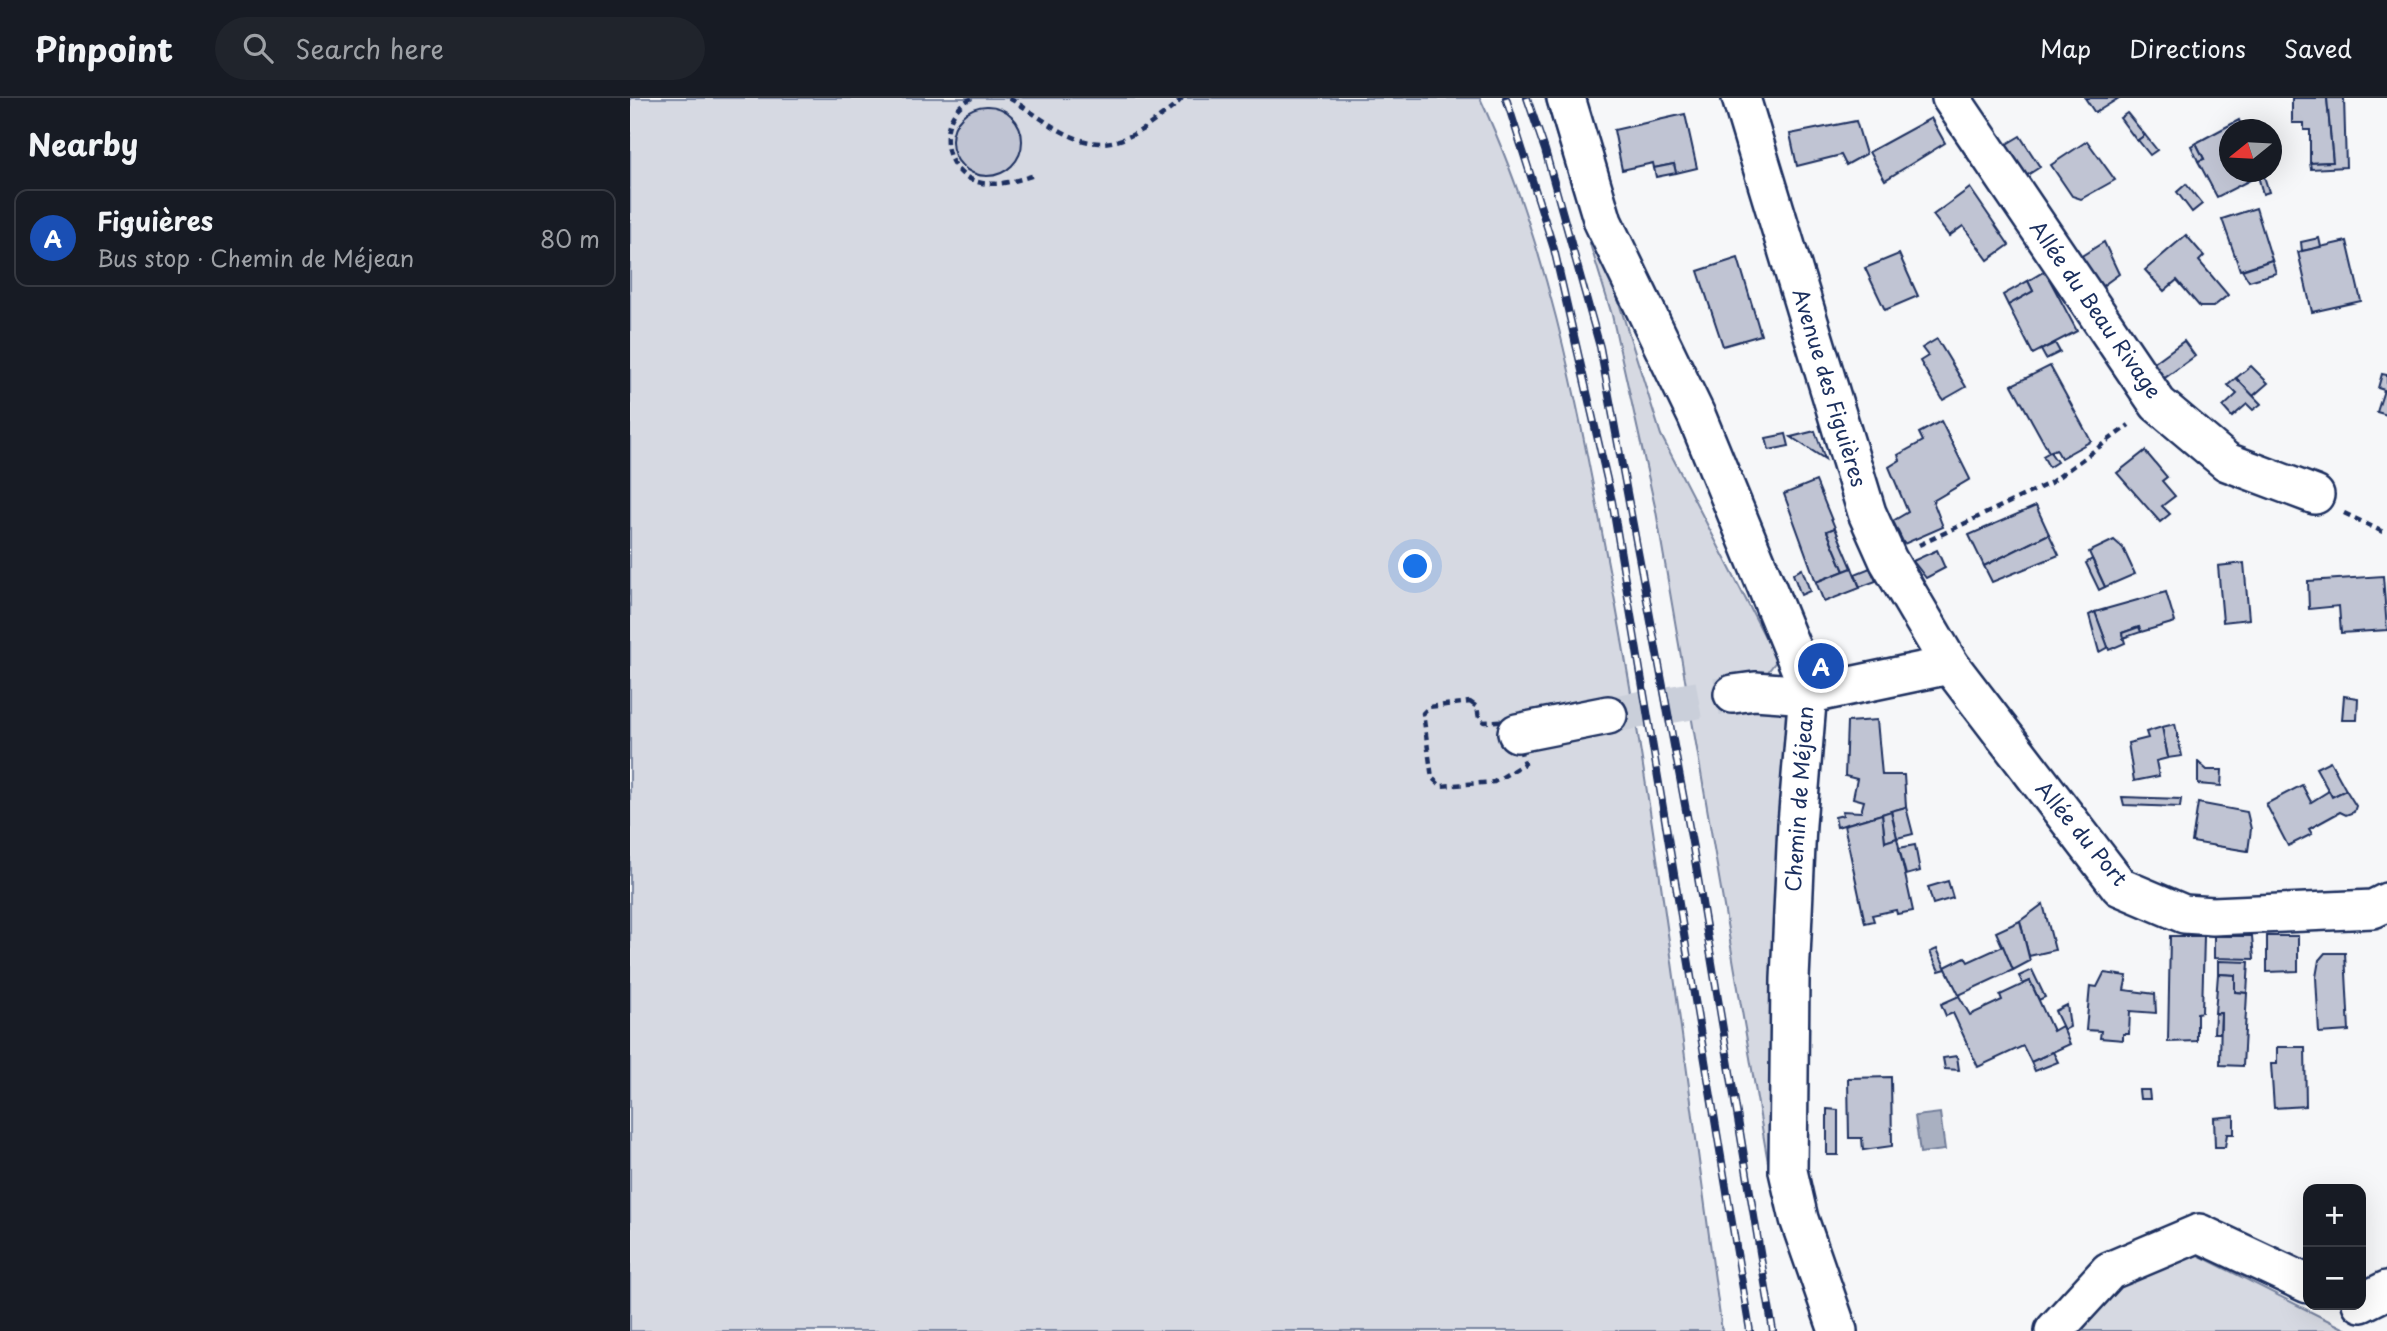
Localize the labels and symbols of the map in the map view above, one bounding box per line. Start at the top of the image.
north arrow [2219,119,2282,182]
street label: Allée du Beau Rivage [2023,213,2170,404]
street label: Avenue des Figuières [1786,284,1876,491]
your location [1398,549,1432,583]
pin: A [1798,640,1844,692]
street label: Chemin de Méjean [1776,705,1820,893]
street label: Allée du Port [2029,773,2136,892]

